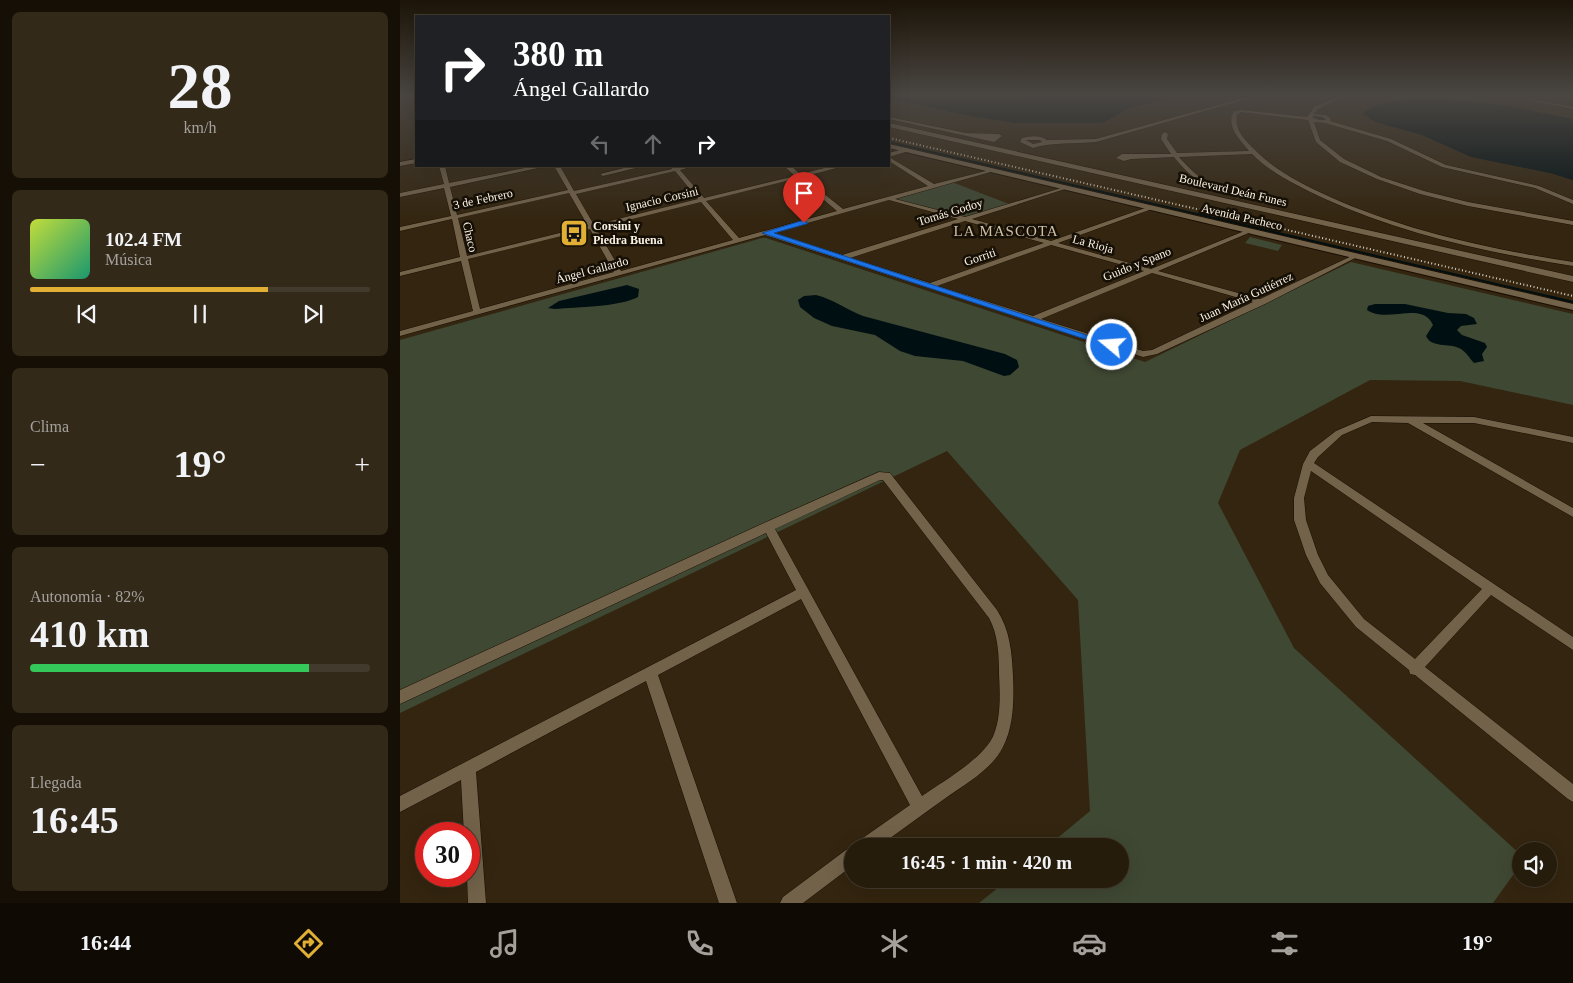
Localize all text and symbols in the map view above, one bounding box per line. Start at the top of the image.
icon: right [430,35,495,100]
text: 380 m [513,35,603,74]
text: 28 [168,50,233,122]
text: Ángel Gallardo [513,76,649,101]
text: km/h [184,119,216,136]
icon: left [586,130,614,158]
icon: ahead [639,130,667,158]
icon: right [692,130,720,158]
street label: Boulevard Deán Funes [1178,171,1288,209]
pin [783,172,825,223]
icon: arrive [790,179,818,207]
street label: Ignacio Corsini [624,184,700,214]
street label: 3 de Febrero [452,186,514,212]
street label: Tomás Godoy [916,195,984,229]
street label: Avenida Pacheco [1200,201,1284,233]
bus stop icon: Corsini y Piedra Buena [559,218,589,248]
place label: Corsini y Piedra Buena [593,219,663,247]
street label: Chaco [460,220,480,254]
district label: LA MASCOTA [953,223,1059,239]
text: 102.4 FM [105,229,182,250]
street label: La Rioja [1071,232,1116,256]
street label: Guido y Spano [1101,244,1173,284]
street label: Gorriti [962,245,998,269]
text: Música [105,251,152,268]
street label: Ángel Gallardo [554,254,630,286]
street label: Juan María Gutiérrez [1197,269,1295,325]
icon: previous [73,300,101,328]
icon: pause [186,300,214,328]
icon: next [299,300,327,328]
position arrow [1085,318,1137,370]
text: Clima [30,418,69,435]
text: 19° [173,443,227,485]
text: − [30,449,46,480]
text: + [354,449,370,480]
text: Autonomía · 82% [30,588,145,605]
text: 410 km [30,613,149,655]
text: Llegada [30,774,82,791]
text: 16:45 [30,799,119,841]
speed limit sign: 30 [415,822,480,887]
map controls [1512,842,1557,887]
button: sound [1512,842,1557,887]
text: 16:45 · 1 min · 420 m [901,852,1072,873]
icon: directions [291,926,326,961]
icon: music [487,926,522,961]
icon: phone [682,926,717,961]
icon: climate [877,926,912,961]
icon: car [1072,926,1107,961]
icon: filters [1267,926,1302,961]
text: 16:44 [80,930,131,955]
text: 19° [1462,930,1493,955]

